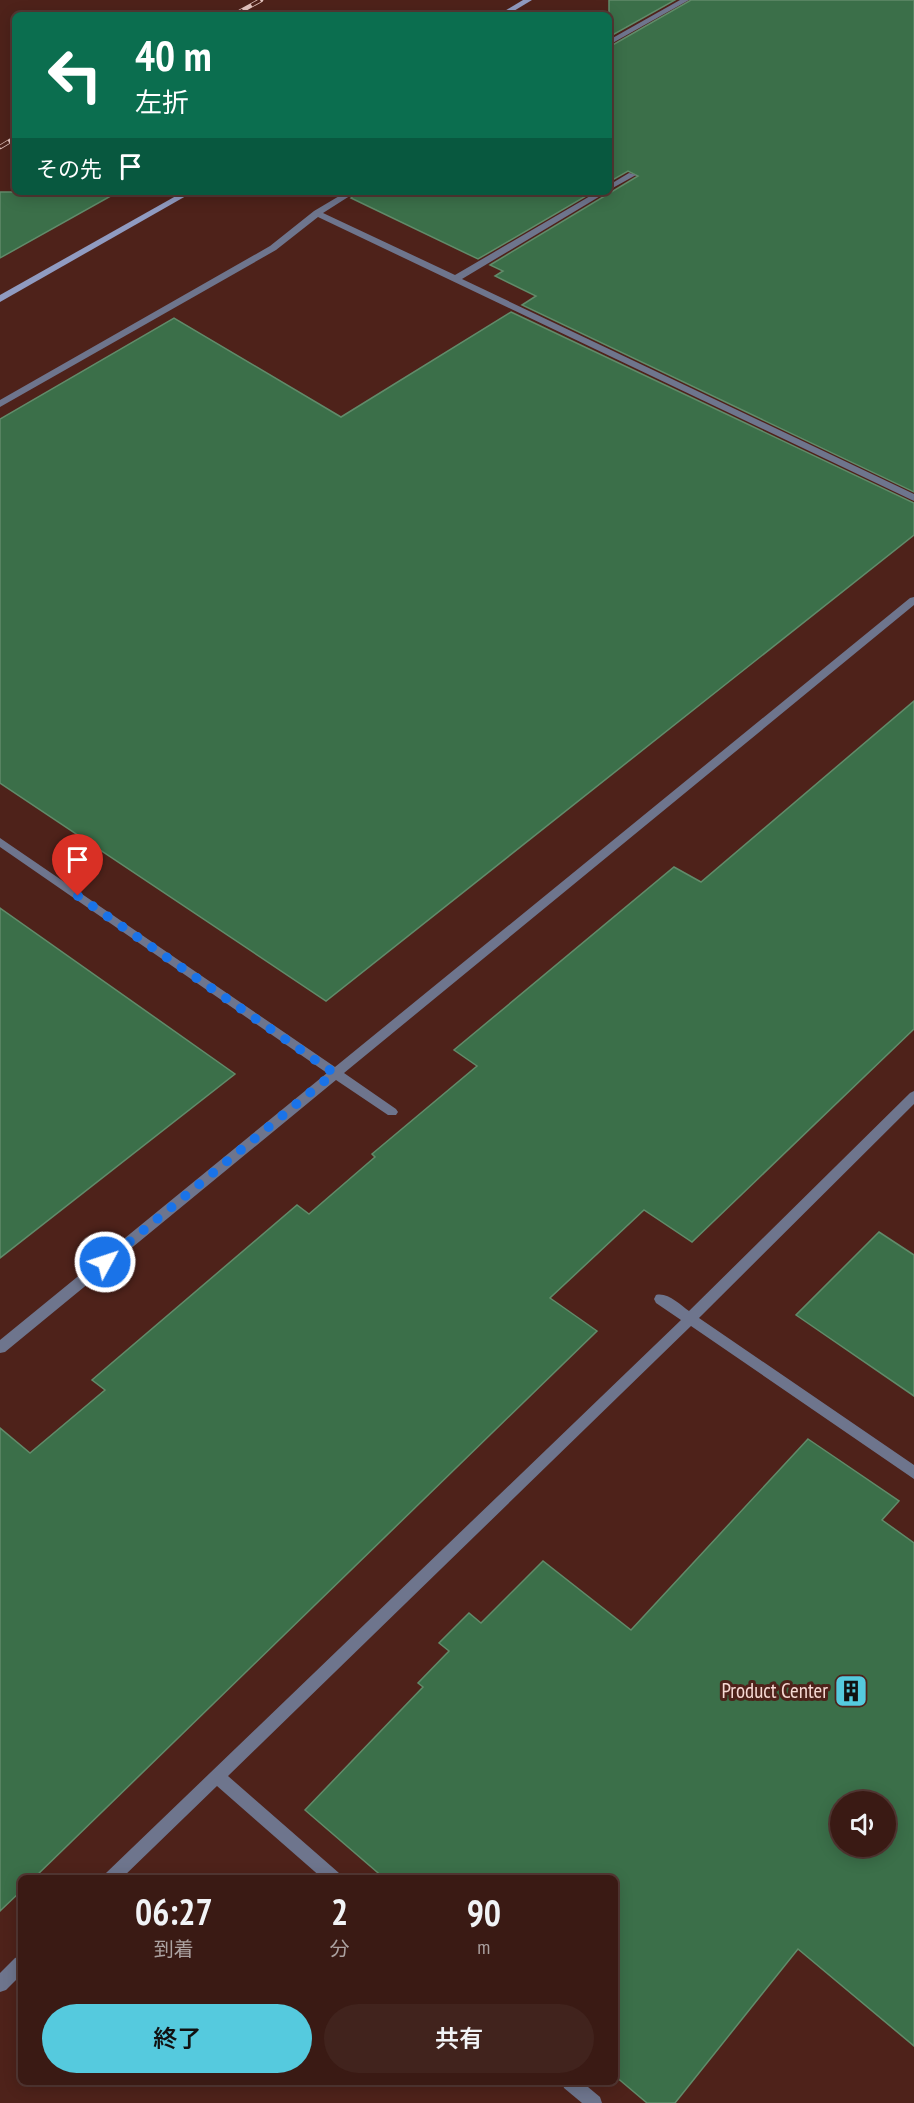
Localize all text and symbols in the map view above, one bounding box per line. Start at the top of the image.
text: 40 m [135,28,212,83]
icon: left [36,36,114,114]
text: 左折 [135,85,189,119]
icon: arrive [114,150,147,183]
text: その先 [36,155,102,183]
pin [52,834,103,896]
icon: arrive [61,843,94,876]
position arrow [73,1230,137,1294]
building icon: Product Center [833,1673,869,1709]
place label: Product Center [721,1677,828,1704]
map controls [830,1791,896,1857]
button: sound [830,1791,896,1857]
text: 06:27 [135,1888,213,1935]
text: 2 [331,1888,348,1935]
text: 90 [467,1889,501,1936]
text: m [477,1934,490,1960]
text: 到着 [154,1936,194,1962]
text: 分 [330,1936,350,1962]
button: 終了 [42,2004,312,2073]
button: 共有 [324,2004,594,2073]

